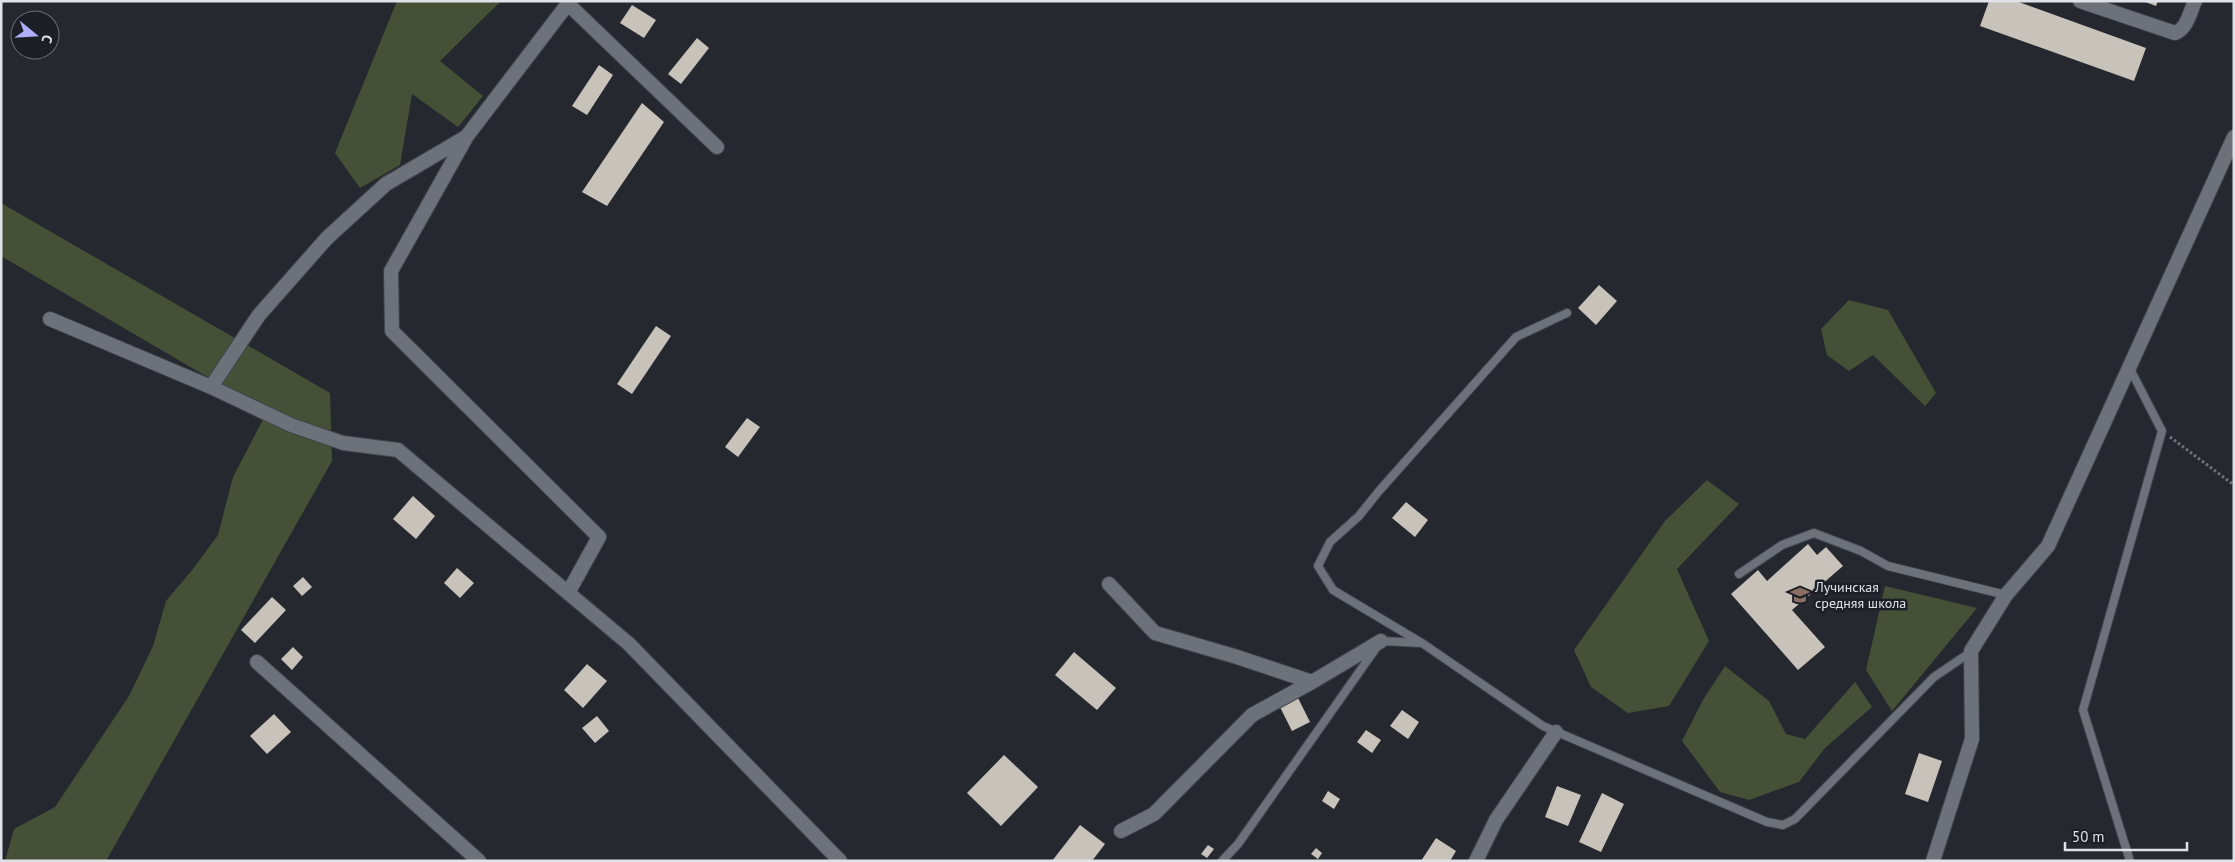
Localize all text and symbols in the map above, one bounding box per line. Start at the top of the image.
north arrow [10,10,60,60]
text: С [38,33,57,46]
place label: Лучинская средняя школа [1814,578,1906,612]
school or university icon: Лучинская средняя школа [1789,584,1811,606]
scale bar [2065,820,2188,852]
text: 50 m [2072,827,2105,846]

